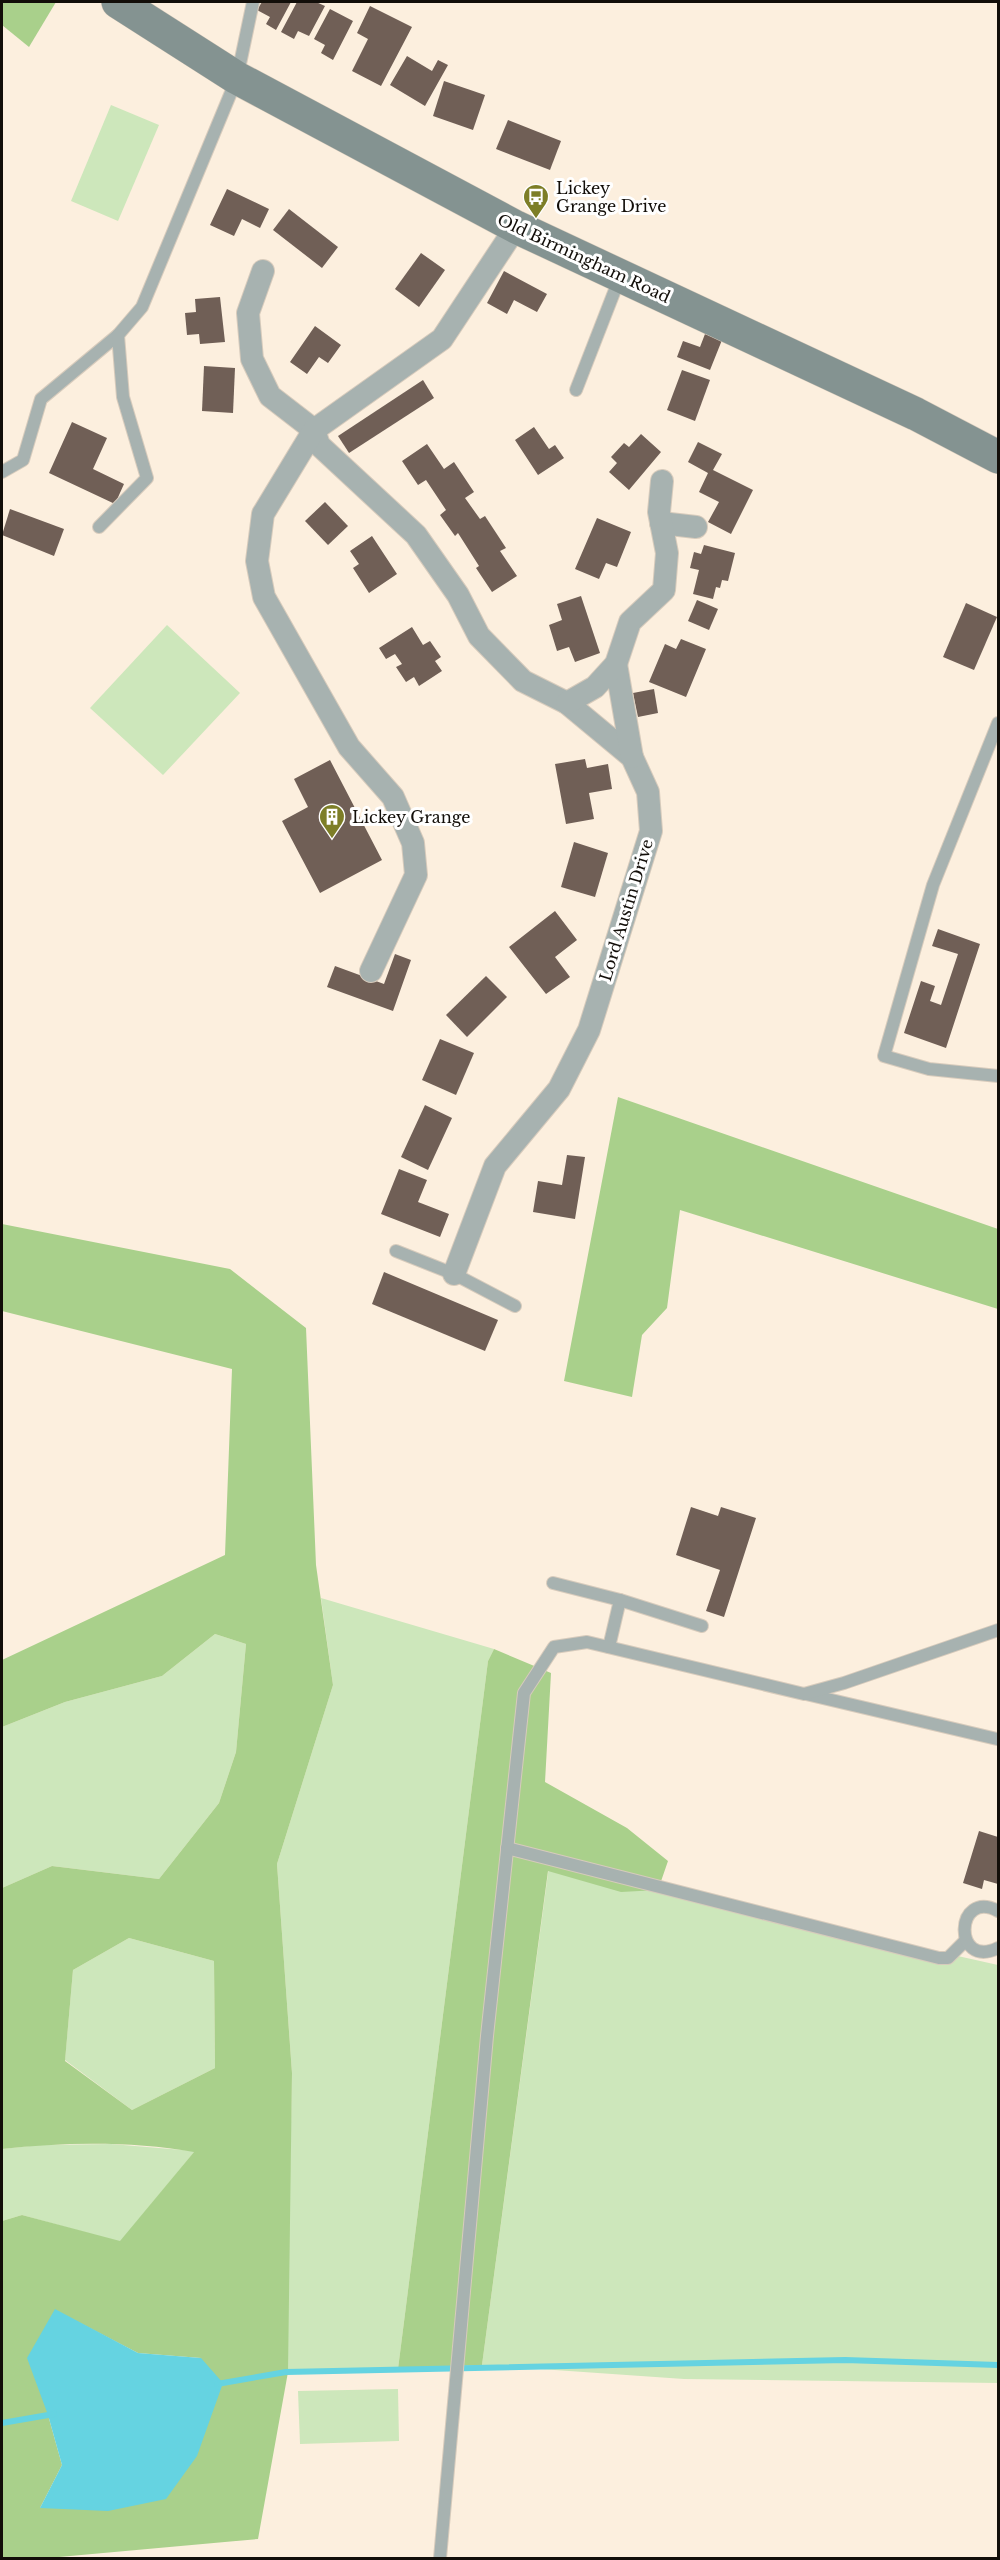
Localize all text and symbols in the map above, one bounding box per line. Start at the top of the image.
place label: Lickey Grange Drive [556,178,666,216]
bus stop icon: Lickey Grange Drive [521,182,551,220]
street label: Old Birmingham Road [494,209,674,307]
building icon: Lickey Grange [317,802,347,840]
place label: Lickey Grange [352,807,470,827]
street label: Lord Austin Drive [595,837,657,983]

